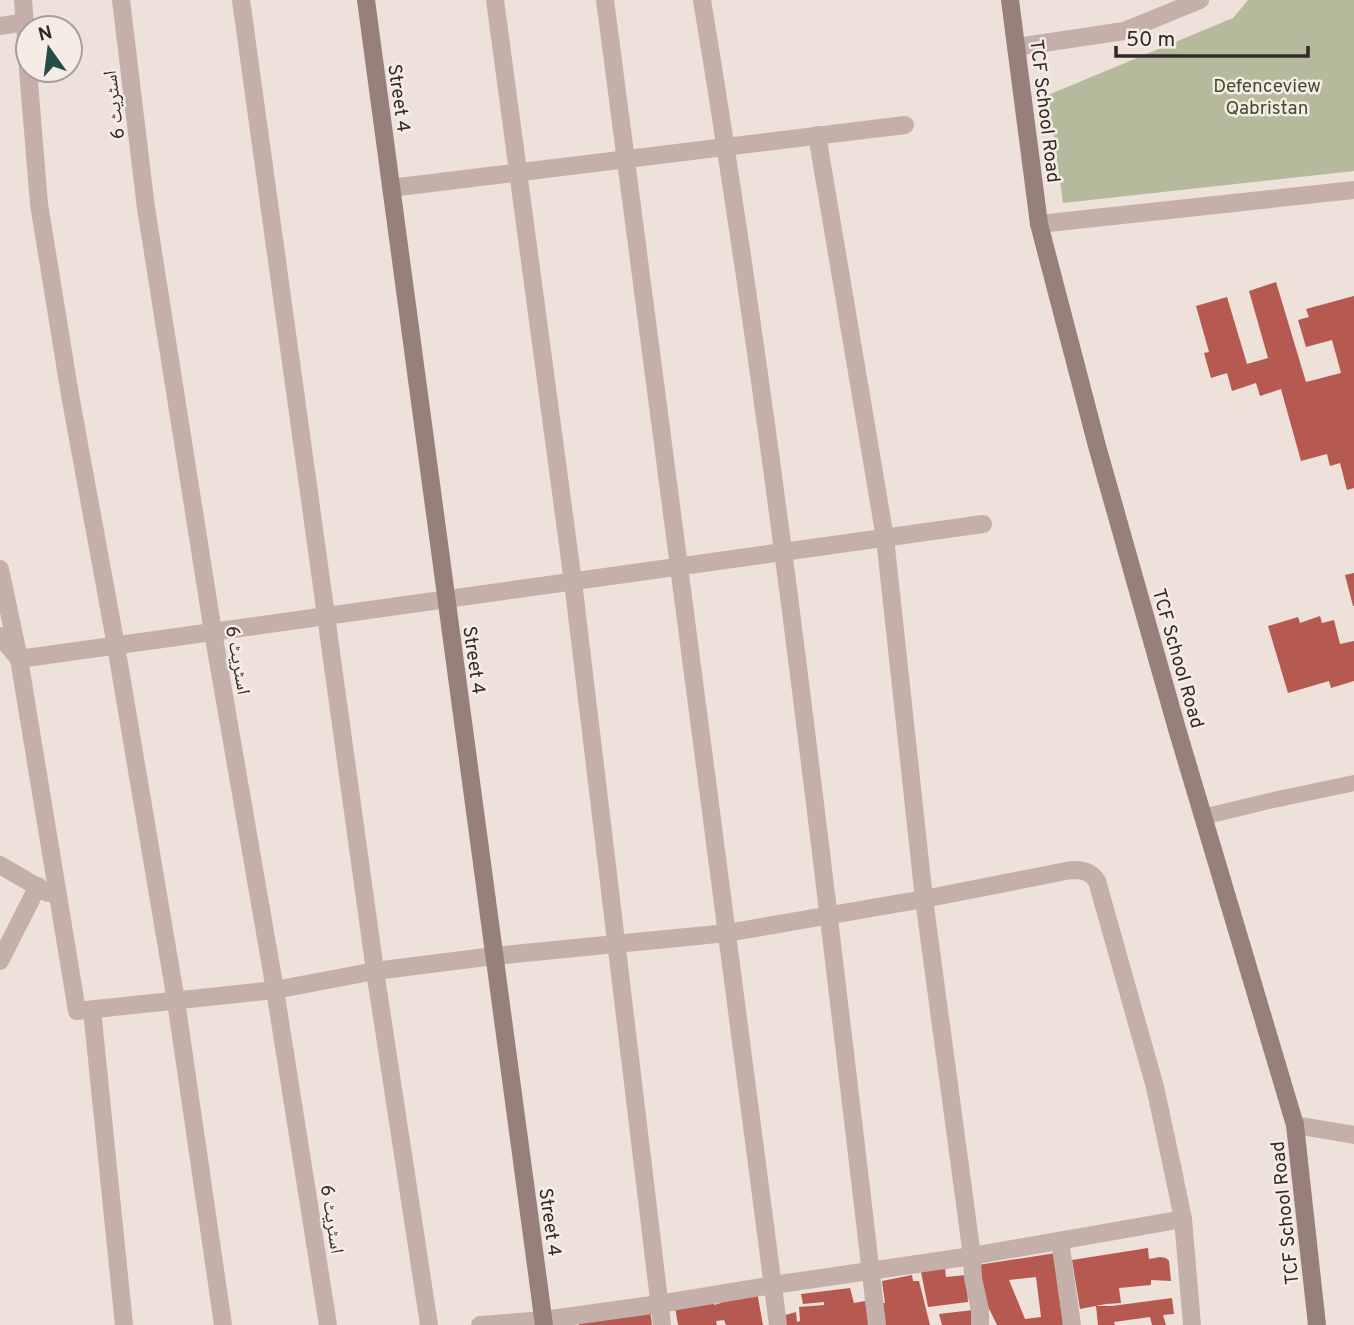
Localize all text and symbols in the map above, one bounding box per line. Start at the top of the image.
north arrow [14,14,84,84]
scale bar [1116,14,1308,58]
text: N [36,21,55,48]
text: 50 m [1126,27,1175,54]
street label: TCF School Road [1023,38,1065,184]
street label: Street 4 [381,63,415,134]
street label: اسٹریٹ 6 [99,69,131,141]
park label: Defenceview Qabristan [1213,75,1321,121]
street label: TCF School Road [1146,586,1208,731]
street label: اسٹریٹ 6 [219,624,255,697]
street label: Street 4 [456,625,490,696]
street label: TCF School Road [1267,1140,1305,1286]
street label: اسٹریٹ 6 [314,1183,348,1255]
street label: Street 4 [532,1187,566,1258]

